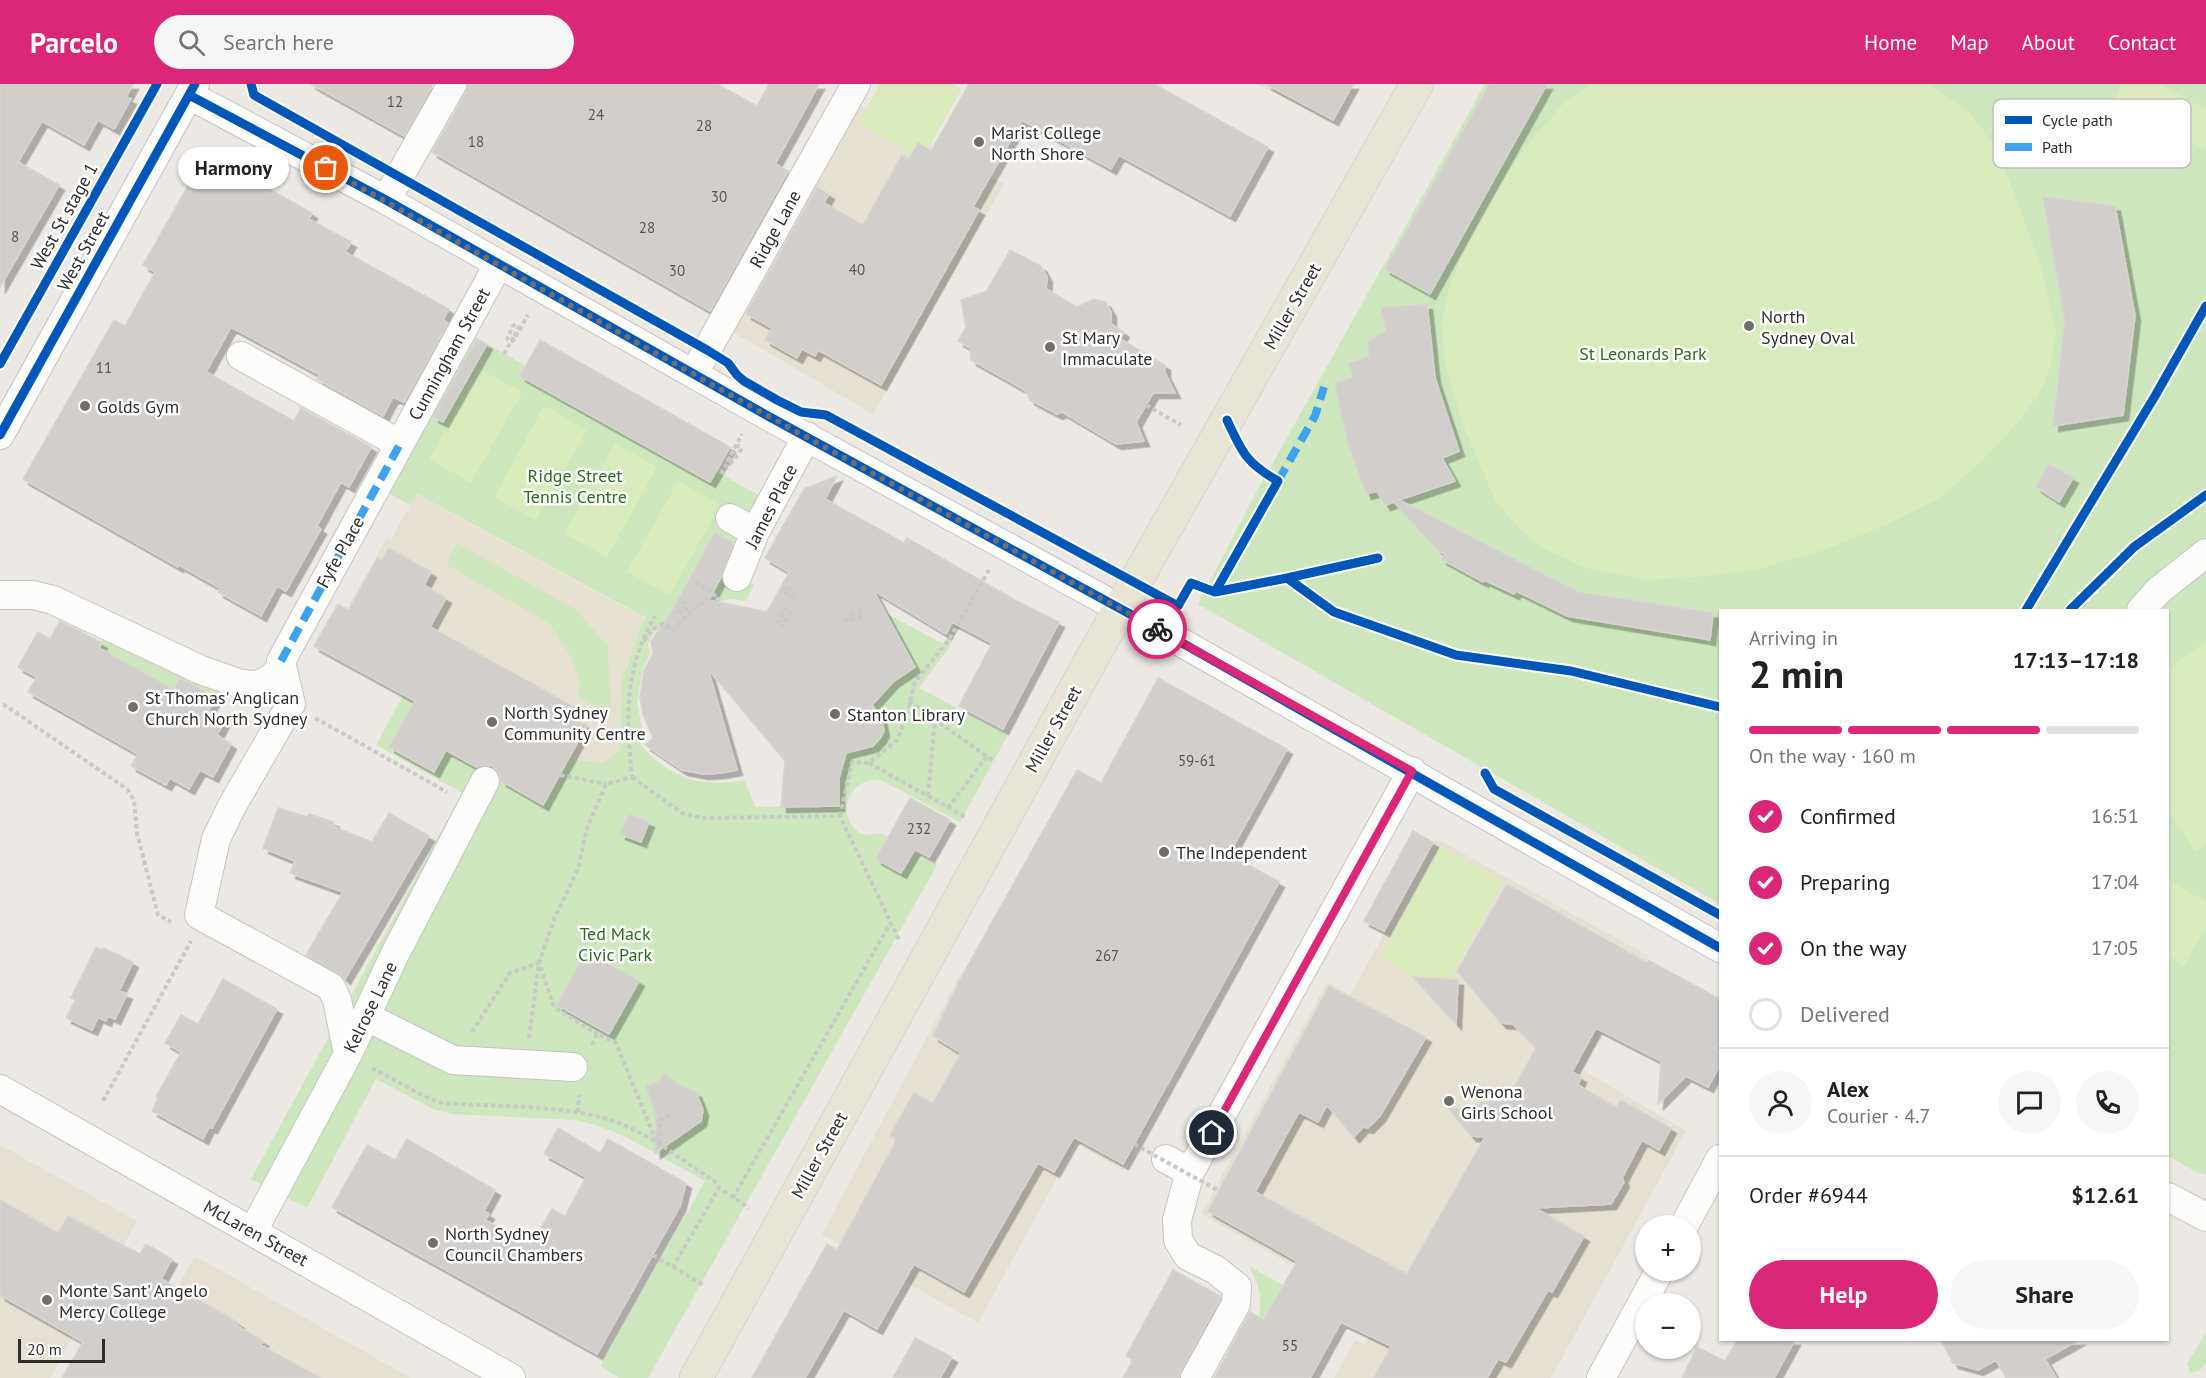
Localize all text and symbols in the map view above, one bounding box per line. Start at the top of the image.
search box [154,15,574,69]
text: Parcelo [30,24,118,61]
icon: search [175,26,208,59]
text: Search here [223,28,334,56]
text: Home [1864,29,1917,56]
text: Map [1950,29,1989,56]
text: About [2022,29,2075,56]
text: Contact [2108,29,2176,56]
house number: 12 [387,92,403,111]
legend [1993,99,2191,168]
house number: 24 [588,105,604,124]
text: Cycle path [2042,110,2113,130]
house number: 28 [696,116,712,135]
place label: Marist College North Shore [991,121,1101,165]
house number: 18 [468,132,484,151]
marker: Marist College North Shore [972,135,986,149]
text: Path [2042,137,2073,157]
pin [300,142,351,193]
callout: Harmony [179,147,290,189]
icon: bag [309,151,342,184]
text: Harmony [195,155,272,181]
street label: West St stage 1 [25,159,103,273]
street label: Ridge Lane [744,186,806,272]
house number: 30 [711,187,727,206]
street label: West Street [52,207,114,295]
house number: 28 [639,218,655,237]
house number: 8 [11,227,19,246]
street label: Miller Street [1258,259,1326,353]
house number: 40 [849,260,865,279]
house number: 30 [669,261,685,280]
street label: Cunningham Street [403,284,495,424]
place label: North Sydney Oval [1761,305,1855,349]
marker: North Sydney Oval [1742,319,1756,333]
place label: St Mary Immaculate [1062,326,1152,370]
marker: St Mary Immaculate [1043,340,1057,354]
park label: St Leonards Park [1579,342,1707,365]
house number: 11 [96,358,112,377]
place label: Golds Gym [97,395,179,418]
marker: Golds Gym [78,399,92,413]
street label: James Place [740,460,802,553]
park label: Ridge Street Tennis Centre [523,464,627,508]
street label: Fyfe Place [311,512,369,592]
courier [1127,599,1187,659]
icon: bike [1141,613,1174,646]
text: Arriving in [1749,625,1838,651]
text: 17:13–17:18 [2013,646,2139,674]
text: 2 min [1749,648,1844,699]
street label: Miller Street [1020,682,1086,776]
place label: St Thomas' Anglican Church North Sydney [145,686,308,730]
marker: St Thomas' Anglican Church North Sydney [126,700,140,714]
place label: North Sydney Community Centre [504,701,646,745]
place label: Stanton Library [847,703,966,726]
marker: Stanton Library [828,707,842,721]
marker: North Sydney Community Centre [485,715,499,729]
text: On the way · 160 m [1749,743,1916,769]
house number: 59-61 [1178,751,1216,770]
icon: check [1749,800,1782,833]
text: Confirmed [1800,802,1896,830]
text: 16:51 [2091,803,2139,829]
house number: 232 [907,819,931,838]
place label: The Independent [1176,841,1307,864]
marker: The Independent [1157,845,1171,859]
icon: check [1749,866,1782,899]
text: Preparing [1800,868,1890,896]
text: 17:04 [2091,869,2139,895]
park label: Ted Mack Civic Park [578,922,652,966]
icon: check [1749,932,1782,965]
text: On the way [1800,934,1907,962]
text: 17:05 [2091,935,2139,961]
house number: 267 [1095,946,1119,965]
street label: Kelrose Lane [338,958,402,1056]
text: Delivered [1800,1000,1890,1028]
button: person [1749,1071,1812,1134]
button: chat [1998,1071,2061,1134]
button: phone [2076,1071,2139,1134]
text: Alex [1827,1075,1869,1103]
place label: Wenona Girls School [1461,1080,1553,1124]
marker: Wenona Girls School [1442,1094,1456,1108]
text: Courier · 4.7 [1827,1103,1930,1129]
pin [1186,1107,1237,1158]
street label: Miller Street [786,1108,852,1202]
icon: home [1195,1116,1228,1149]
text: Order #6944 [1749,1181,1868,1209]
text: $12.61 [2071,1181,2139,1209]
street label: McLaren Street [200,1195,312,1271]
map controls [1635,1215,1701,1359]
button: + [1635,1215,1701,1281]
place label: North Sydney Council Chambers [445,1222,583,1266]
marker: North Sydney Council Chambers [426,1236,440,1250]
button: Help [1749,1260,1938,1329]
button: Share [1950,1260,2139,1329]
place label: Monte Sant' Angelo Mercy College [59,1279,208,1323]
marker: Monte Sant' Angelo Mercy College [40,1293,54,1307]
button: − [1635,1293,1701,1359]
scale bar [18,1336,105,1364]
house number: 55 [1282,1336,1298,1355]
text: 20 m [27,1339,62,1359]

